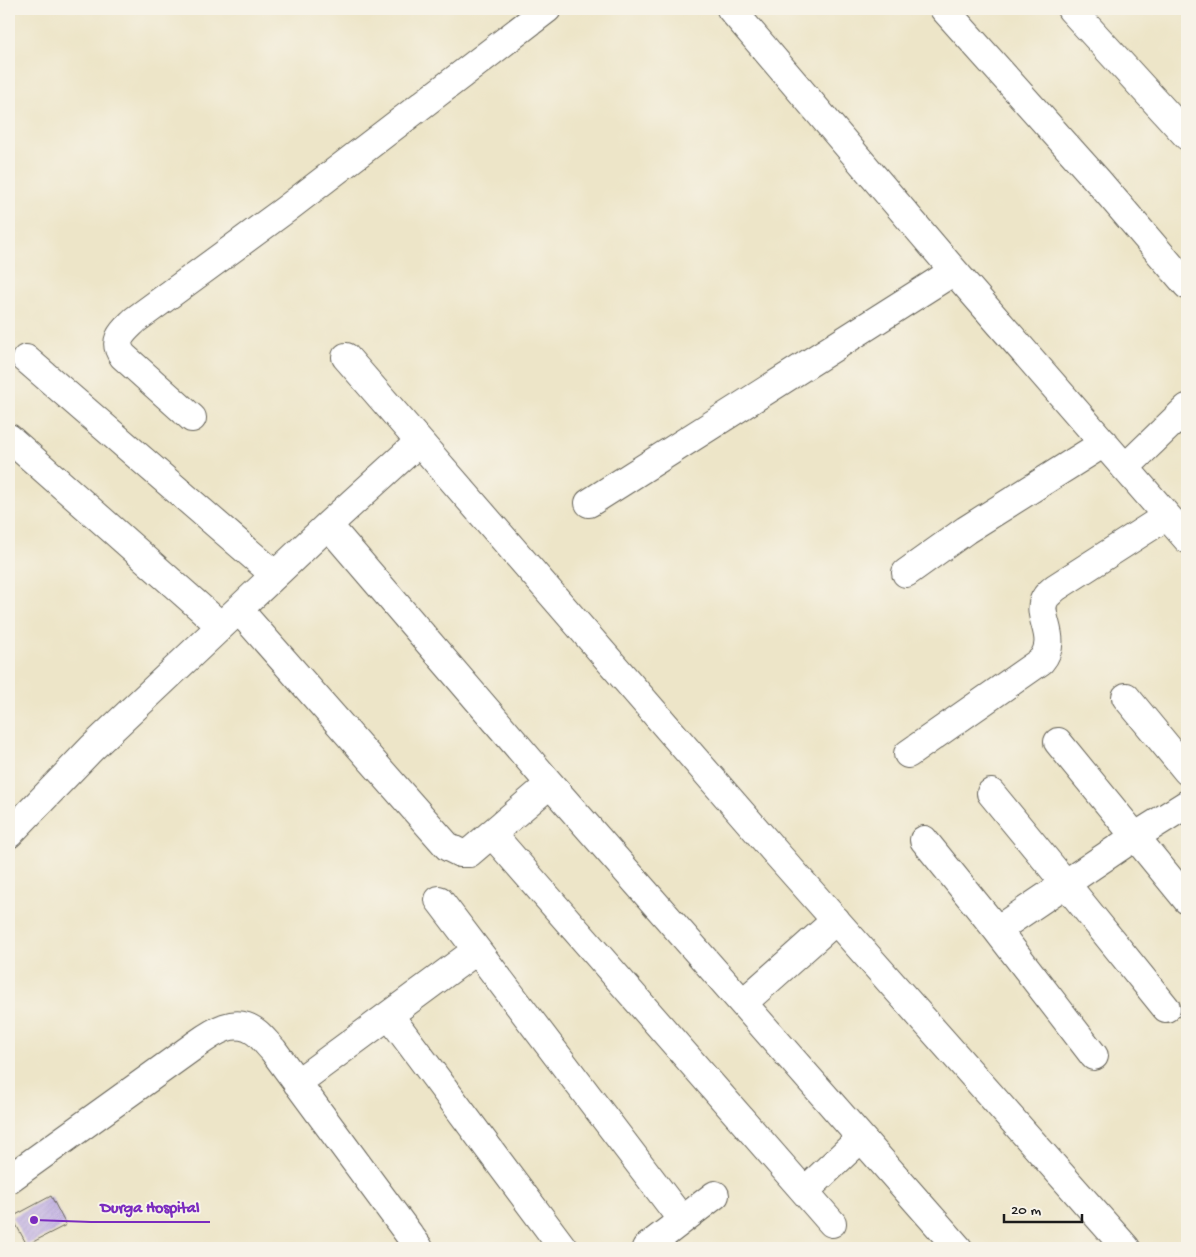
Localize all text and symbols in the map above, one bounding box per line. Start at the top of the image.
callout: Durga Hospital [91,1191,210,1222]
scale bar [1004,1192,1081,1224]
text: Durga Hospital [99,1200,200,1219]
text: 20 m [1011,1202,1041,1220]

